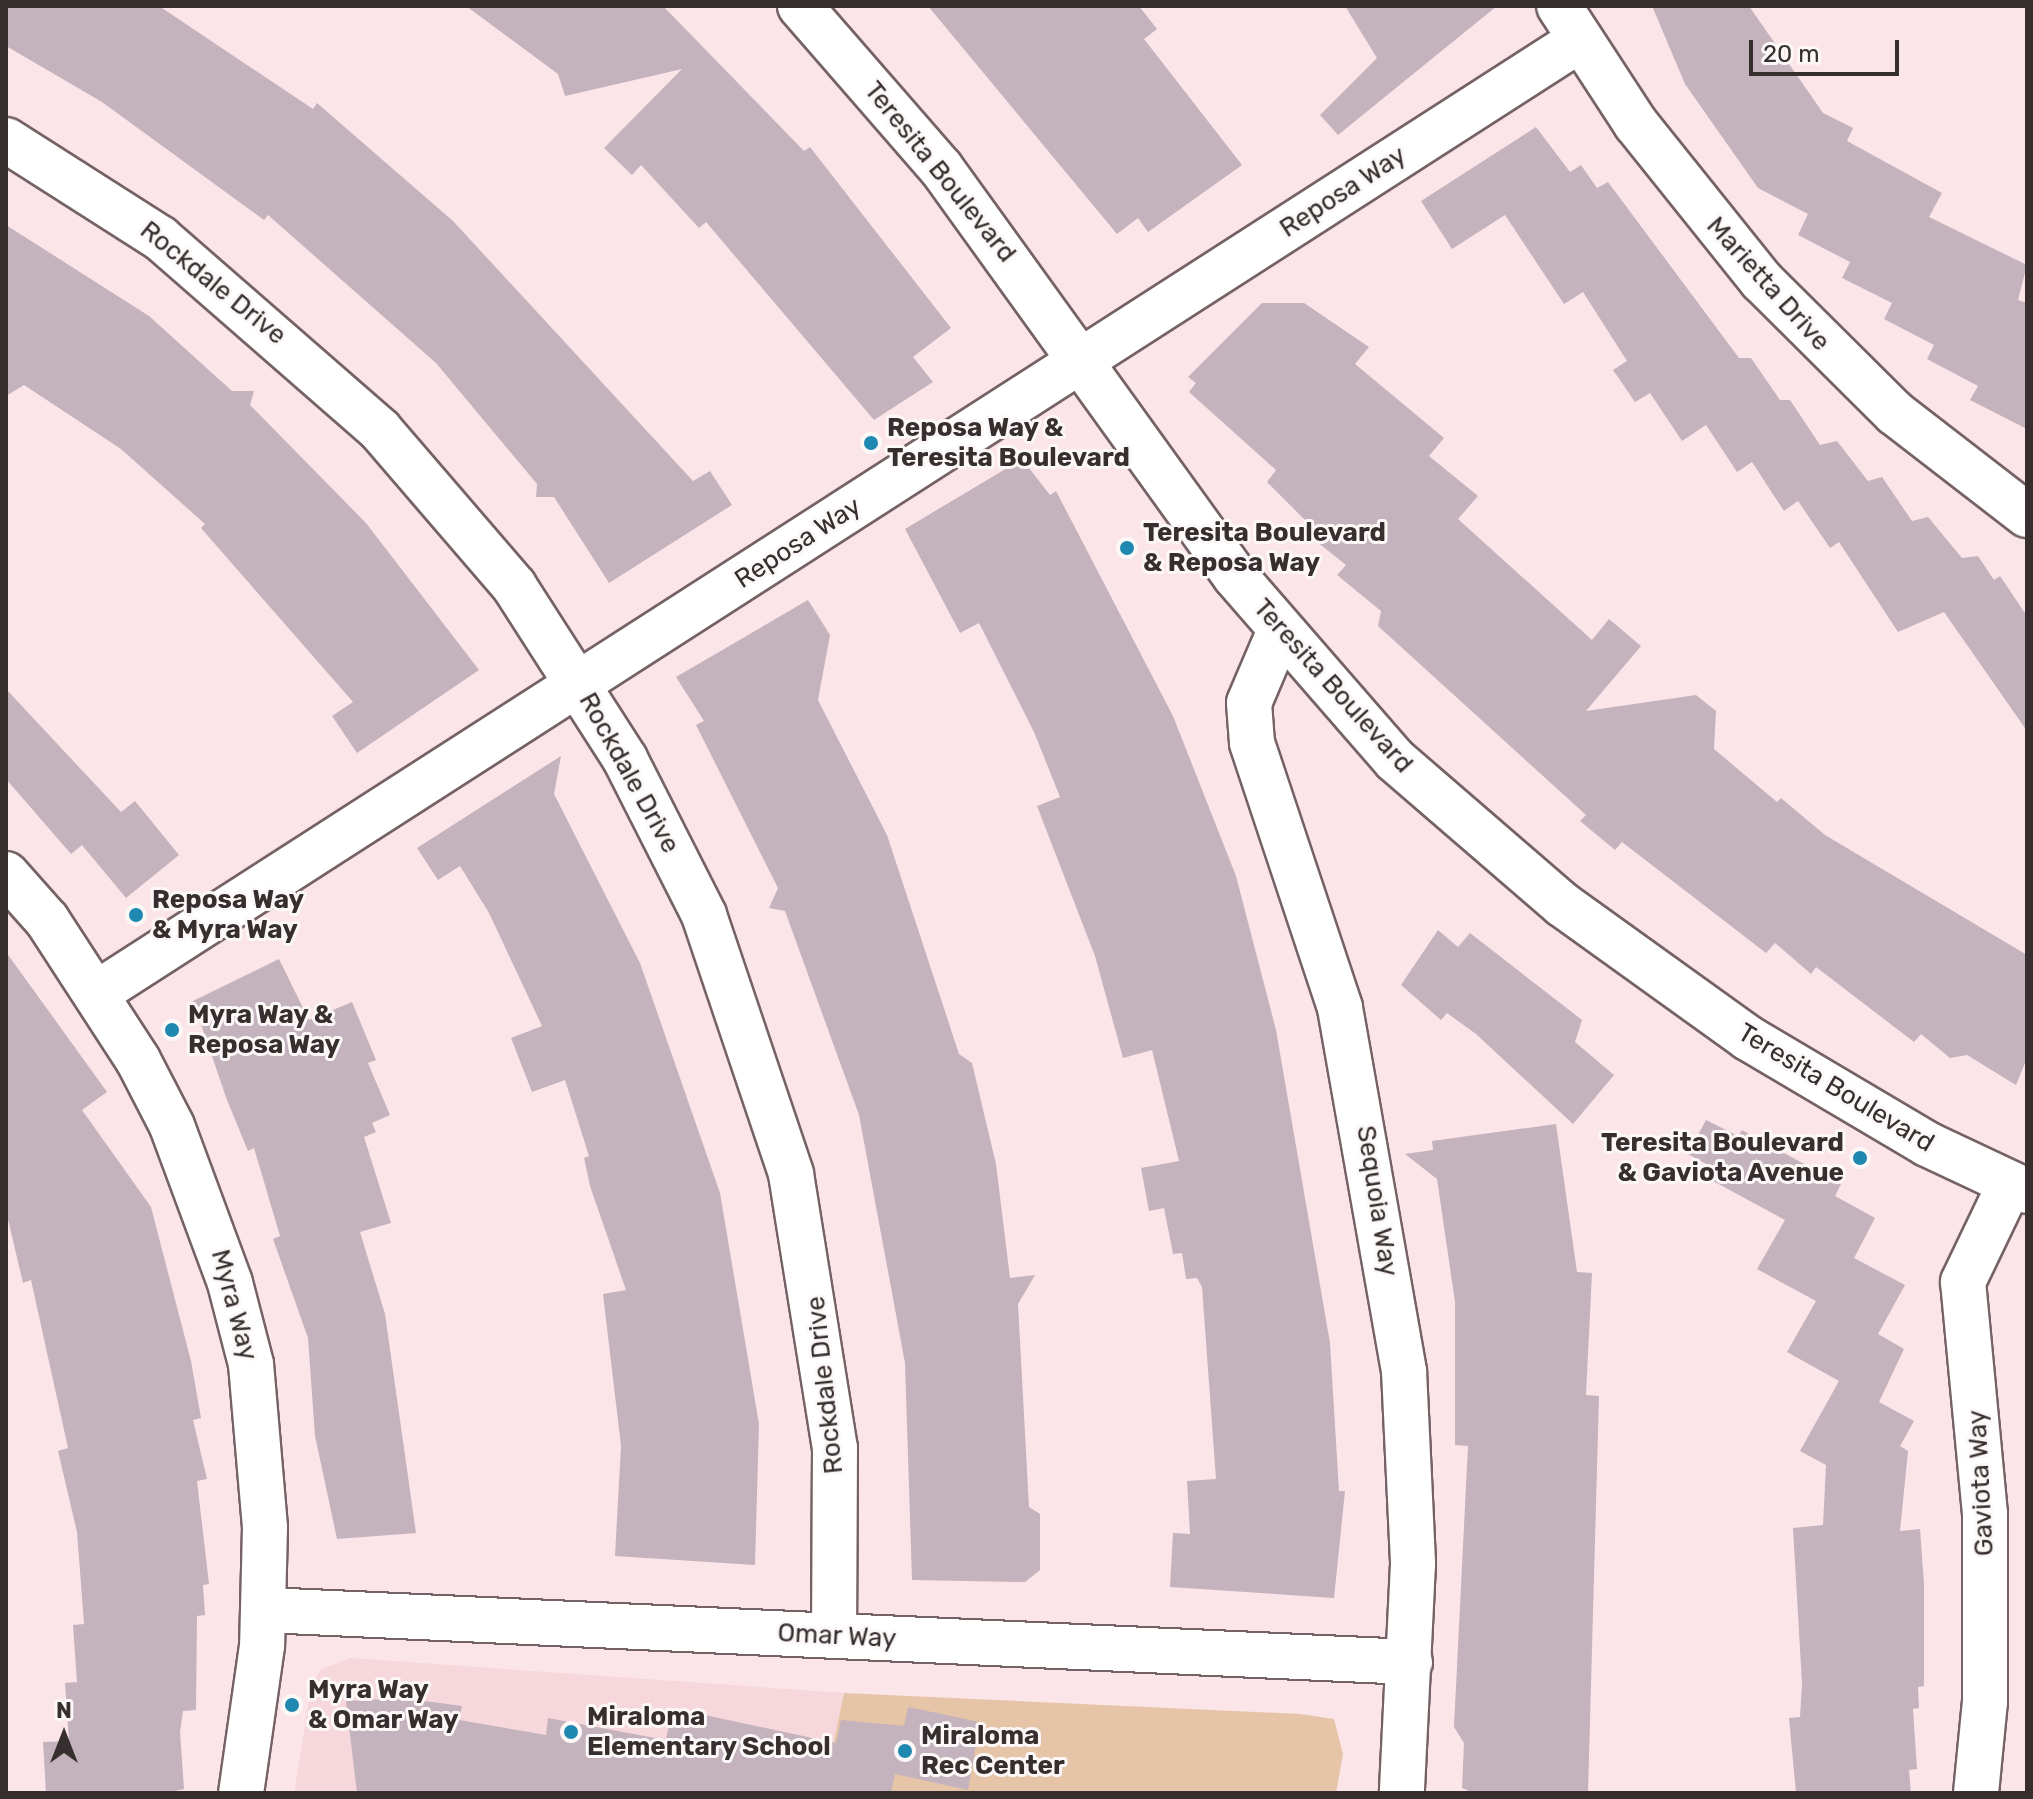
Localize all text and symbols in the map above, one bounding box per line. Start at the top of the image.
scale bar [1753,24,1903,74]
text: 20 m [1763,40,1820,68]
street label: Teresita Boulevard [858,75,1022,269]
street label: Reposa Way [1274,140,1412,244]
street label: Marietta Drive [1700,211,1836,357]
street label: Rockdale Drive [134,215,292,351]
place label: Reposa Way & Teresita Boulevard [887,412,1130,474]
marker: Reposa Way & Teresita Boulevard [862,434,880,452]
street label: Reposa Way [729,491,867,595]
place label: Teresita Boulevard & Reposa Way [1143,517,1386,578]
marker: Teresita Boulevard & Reposa Way [1118,539,1136,557]
street label: Teresita Boulevard [1247,593,1419,779]
street label: Rockdale Drive [572,687,686,859]
place label: Reposa Way & Myra Way [152,884,304,946]
marker: Reposa Way & Myra Way [127,906,145,924]
place label: Myra Way & Reposa Way [188,999,340,1060]
street label: Teresita Boulevard [1732,1017,1940,1159]
marker: Myra Way & Reposa Way [163,1021,181,1039]
street label: Sequoia Way [1350,1123,1404,1279]
place label: Teresita Boulevard & Gaviota Avenue [1601,1127,1844,1188]
marker: Teresita Boulevard & Gaviota Avenue [1851,1149,1869,1167]
street label: Myra Way [204,1246,264,1364]
street label: Rockdale Drive [800,1295,850,1475]
street label: Gaviota Way [1962,1409,2000,1557]
street label: Omar Way [776,1617,898,1655]
place label: Myra Way & Omar Way [308,1674,459,1736]
north arrow [24,1695,104,1775]
marker: Myra Way & Omar Way [283,1696,301,1714]
text: N [56,1697,72,1724]
place label: Miraloma Elementary School [587,1701,831,1762]
place label: Miraloma Rec Center [921,1720,1065,1782]
marker: Miraloma Elementary School [562,1723,580,1741]
marker: Miraloma Rec Center [896,1742,914,1760]

